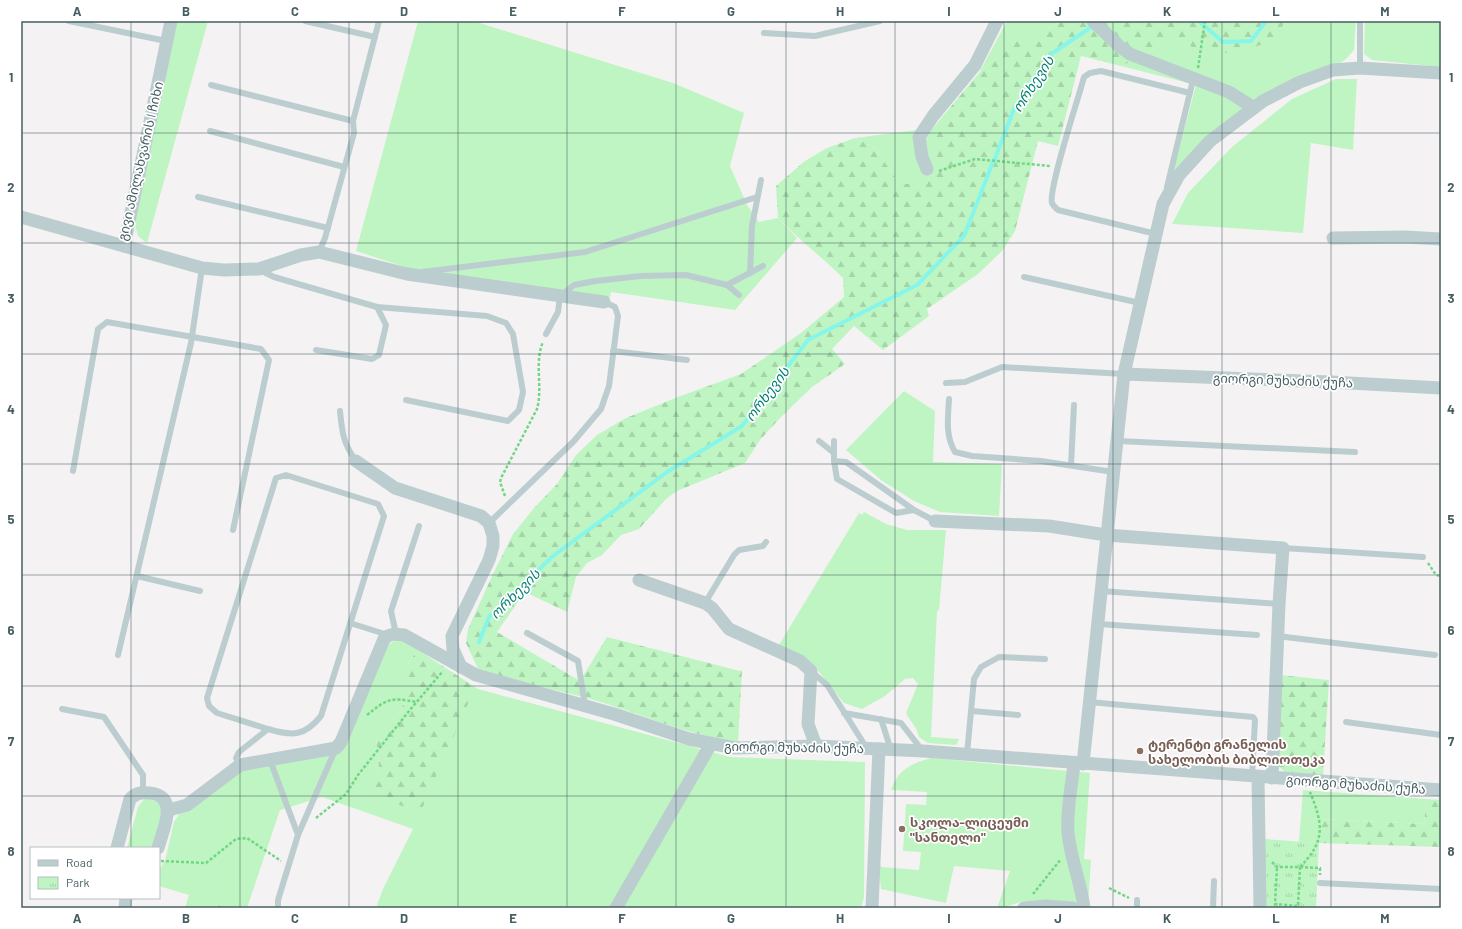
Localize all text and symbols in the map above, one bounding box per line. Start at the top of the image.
text: A [73,3,82,19]
text: B [182,3,190,19]
text: C [291,3,299,19]
text: D [400,3,408,19]
text: E [509,3,517,19]
text: F [618,3,626,19]
text: G [727,3,735,19]
text: H [836,3,844,19]
text: I [947,3,951,19]
text: J [1054,3,1062,19]
text: K [1163,3,1171,19]
text: L [1272,3,1280,19]
text: M [1380,3,1390,19]
water label: ორხევის [1008,52,1058,116]
text: 1 [9,69,13,85]
text: 1 [1449,69,1453,85]
street label: გივი ამილახვარის I ჩიხი [114,80,167,242]
text: 2 [7,179,15,195]
text: 2 [1447,179,1455,195]
text: 3 [7,290,15,306]
text: 3 [1447,290,1455,306]
water label: ორხევის [741,363,794,425]
street label: გიორგი მუხაძის ქუჩა [1213,370,1353,390]
text: 4 [7,401,15,417]
text: 4 [1447,401,1455,417]
text: 5 [7,511,15,527]
text: 5 [1447,511,1455,527]
water label: ორხევის [486,565,544,623]
text: 6 [8,622,15,638]
text: 6 [1448,622,1455,638]
text: 7 [8,733,15,749]
text: 7 [1448,733,1455,749]
place label: ტერენტი გრანელის სახელობის ბიბლიოთეკა [1148,736,1325,768]
street label: გიორგი მუხაძის ქუჩა [724,738,864,756]
marker: ტერენტი გრანელის სახელობის ბიბლიოთეკა [1135,746,1145,756]
street label: გიორგი მუხაძის ქუჩა [1286,771,1426,797]
place label: სკოლა-ლიცეუმი "სანთელი" [910,814,1029,846]
marker: სკოლა-ლიცეუმი "სანთელი" [897,824,907,834]
text: 8 [7,843,15,859]
text: 8 [1447,843,1455,859]
legend [30,847,160,899]
text: Road [66,855,93,869]
text: Park [66,875,90,889]
text: A [73,910,82,926]
text: B [182,910,190,926]
text: C [291,910,299,926]
text: D [400,910,408,926]
text: E [509,910,517,926]
text: F [618,910,626,926]
text: G [727,910,735,926]
text: H [836,910,844,926]
text: I [947,910,951,926]
text: J [1054,910,1062,926]
text: K [1163,910,1171,926]
text: L [1272,910,1280,926]
text: M [1380,910,1390,926]

